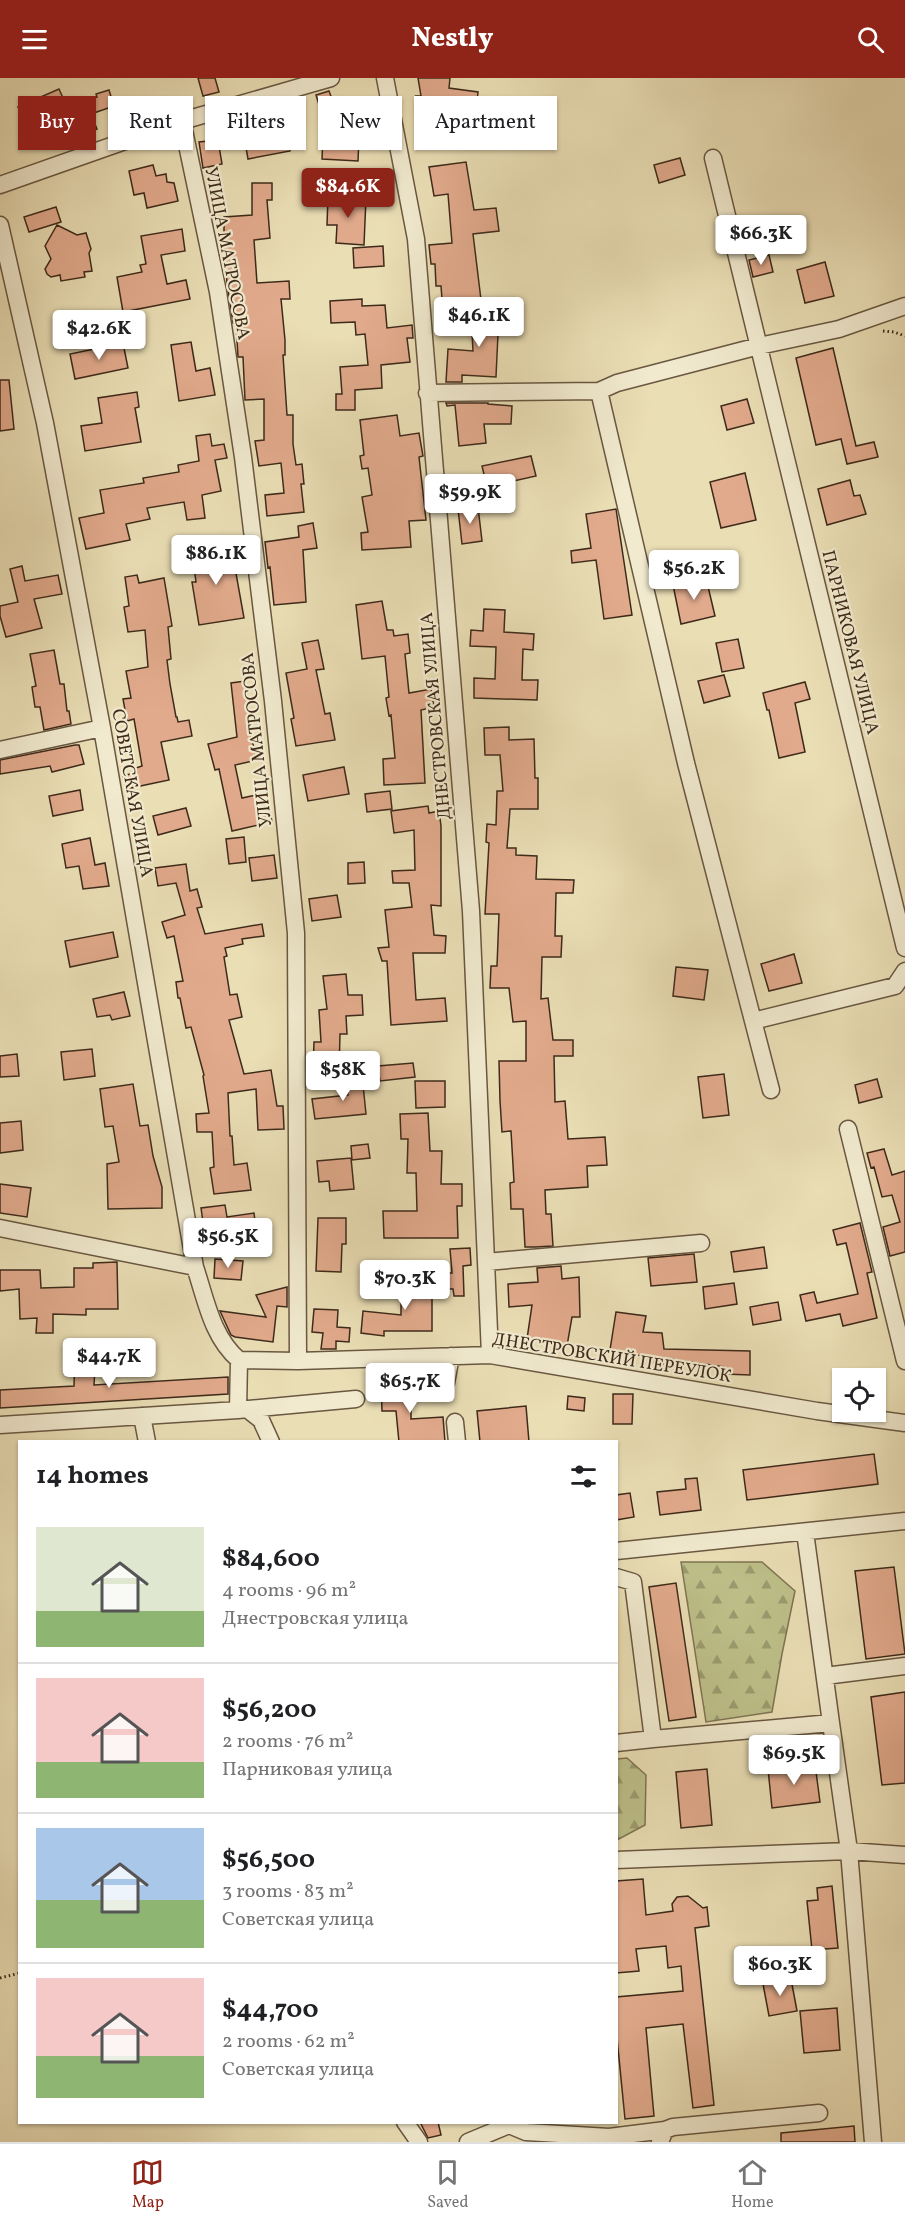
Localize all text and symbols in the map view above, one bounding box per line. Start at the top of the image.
text: Nestly [412,20,493,58]
icon: menu [18,23,51,56]
icon: search [854,23,887,56]
chip: Buy [18,96,96,150]
chip: Rent [108,96,193,150]
chip: Filters [205,96,306,150]
chip: New [318,96,402,150]
chip: Apartment [414,96,557,150]
street label: УЛИЦА МАТРОСОВА [198,165,256,342]
pin: $84.6K [299,168,397,219]
text: $84.6K [316,173,380,201]
pin: $66.3K [712,215,810,266]
text: $66.3K [729,220,793,248]
pin: $46.1K [430,297,528,348]
text: $46.1K [448,302,510,330]
pin: $42.6K [50,310,148,361]
text: $42.6K [67,315,131,343]
pin: $59.9K [421,474,519,525]
text: $59.9K [439,479,501,507]
pin: $86.1K [167,535,265,586]
text: $86.1K [185,540,247,568]
street label: ПАРНИКОВАЯ УЛИЦА [815,548,885,738]
pin: $56.2K [645,550,743,601]
text: $56.2K [663,555,725,583]
street label: ДНЕСТРОВСКАЯ УЛИЦА [415,611,458,821]
street label: УЛИЦА МАТРОСОВА [236,651,279,828]
street label: СОВЕТСКАЯ УЛИЦА [104,707,159,880]
pin: $58K [307,1051,379,1102]
text: $58K [320,1056,366,1084]
pin: $56.5K [179,1218,277,1269]
text: $56.5K [197,1223,259,1251]
pin: $70.3K [356,1260,454,1311]
text: $70.3K [374,1265,436,1293]
street label: ДНЕСТРОВСКИЙ ПЕРЕУЛОК [491,1327,733,1390]
pin: $44.7K [60,1338,158,1389]
text: $44.7K [77,1343,141,1371]
pin: $65.7K [361,1363,459,1414]
text: $65.7K [380,1368,440,1396]
map controls [832,1368,886,1422]
button: locate [832,1368,886,1422]
text: 14 homes [36,1458,149,1494]
icon: filters [567,1460,600,1493]
text: $84,600 [222,1541,320,1577]
icon: home [84,1551,156,1623]
text: 4 rooms · 96 m² [222,1577,356,1605]
text: Днестровская улица [222,1605,409,1633]
text: $56,200 [222,1692,316,1728]
icon: home [84,1702,156,1774]
text: 2 rooms · 76 m² [222,1728,354,1756]
pin: $69.5K [745,1735,843,1786]
text: $69.5K [763,1740,825,1768]
text: Парниковая улица [222,1756,393,1784]
text: $56,500 [222,1842,315,1878]
icon: home [84,1852,156,1924]
text: 3 rooms · 83 m² [222,1878,354,1906]
text: Советская улица [222,1906,374,1934]
pin: $60.3K [731,1946,829,1997]
text: $60.3K [748,1951,812,1979]
text: $44,700 [222,1992,319,2028]
icon: home [84,2002,156,2074]
text: 2 rooms · 62 m² [222,2028,355,2056]
text: Советская улица [222,2056,374,2084]
tab: Map [131,2156,164,2214]
tab: Saved [427,2156,468,2214]
tab: Home [731,2156,774,2214]

